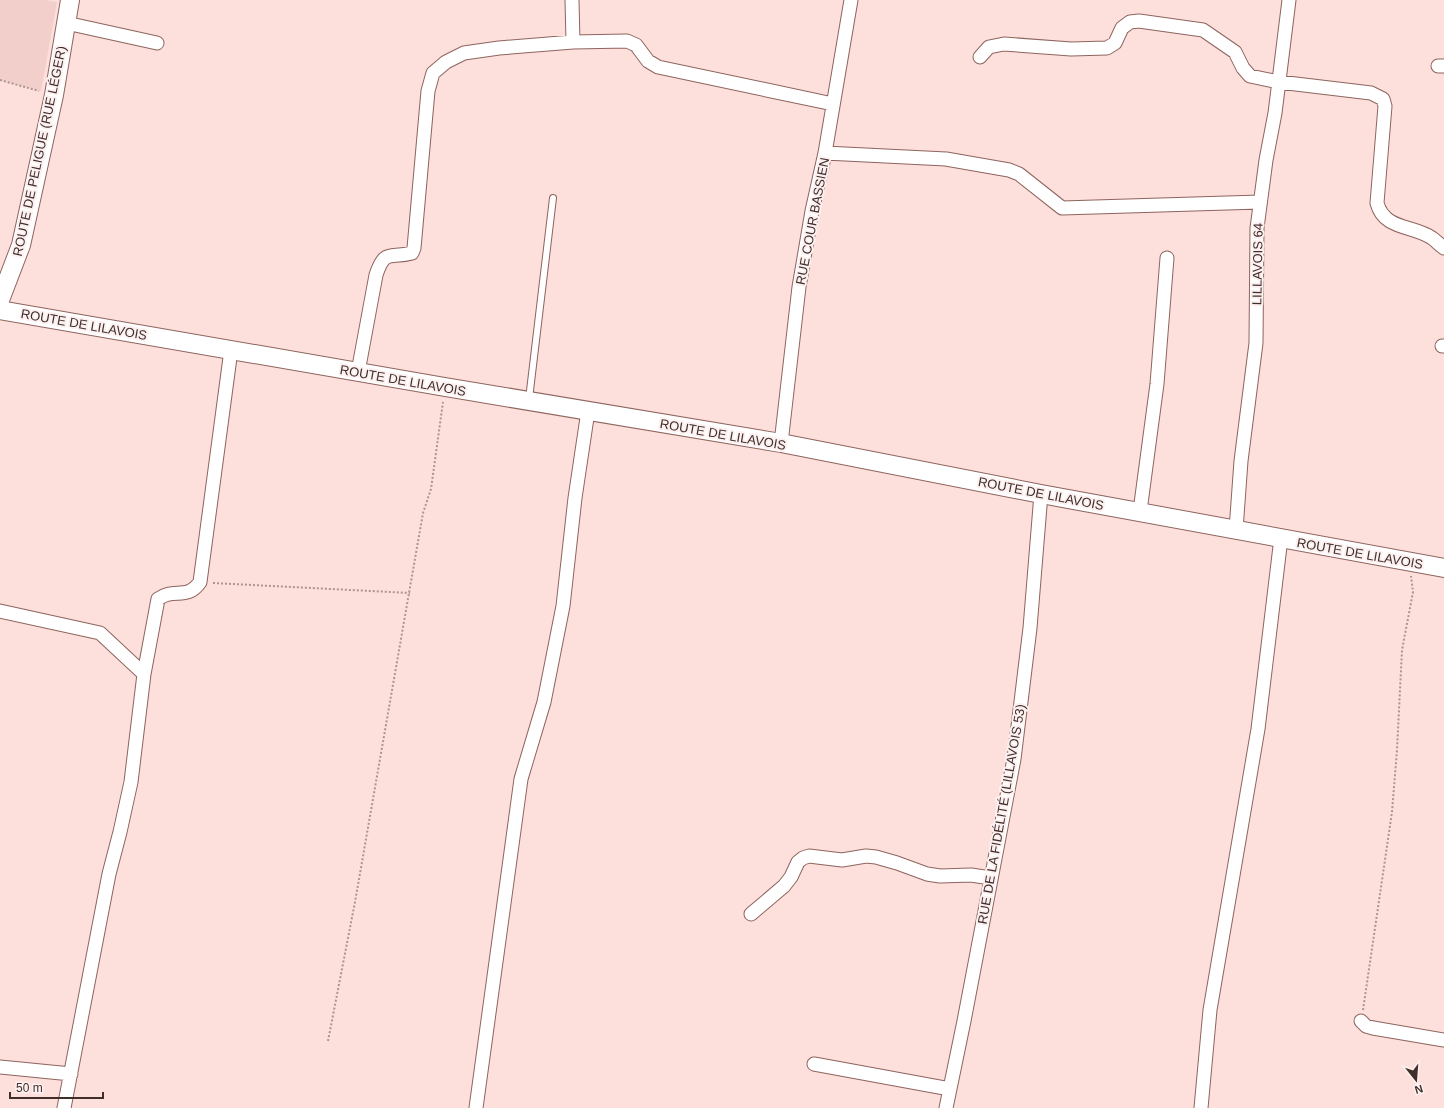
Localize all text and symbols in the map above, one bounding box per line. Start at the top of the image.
street label: ROUTE DE PELIGUE (RUE LÉGER) [10,45,69,258]
street label: RUE COUR BASSIEN [793,156,832,286]
street label: LILLAVOIS 64 [1249,223,1266,305]
street label: ROUTE DE LILAVOIS [20,306,148,343]
street label: ROUTE DE LILAVOIS [339,362,467,399]
street label: ROUTE DE LILAVOIS [659,416,787,453]
street label: ROUTE DE LILAVOIS [977,474,1105,513]
street label: ROUTE DE LILAVOIS [1296,535,1424,572]
street label: RUE DE LA FIDÉLITÉ (LILLAVOIS 53) [975,703,1028,925]
north arrow [1396,1060,1436,1100]
scale bar [10,1074,103,1100]
text: 50 m [16,1081,43,1095]
text: N [1413,1083,1424,1096]

